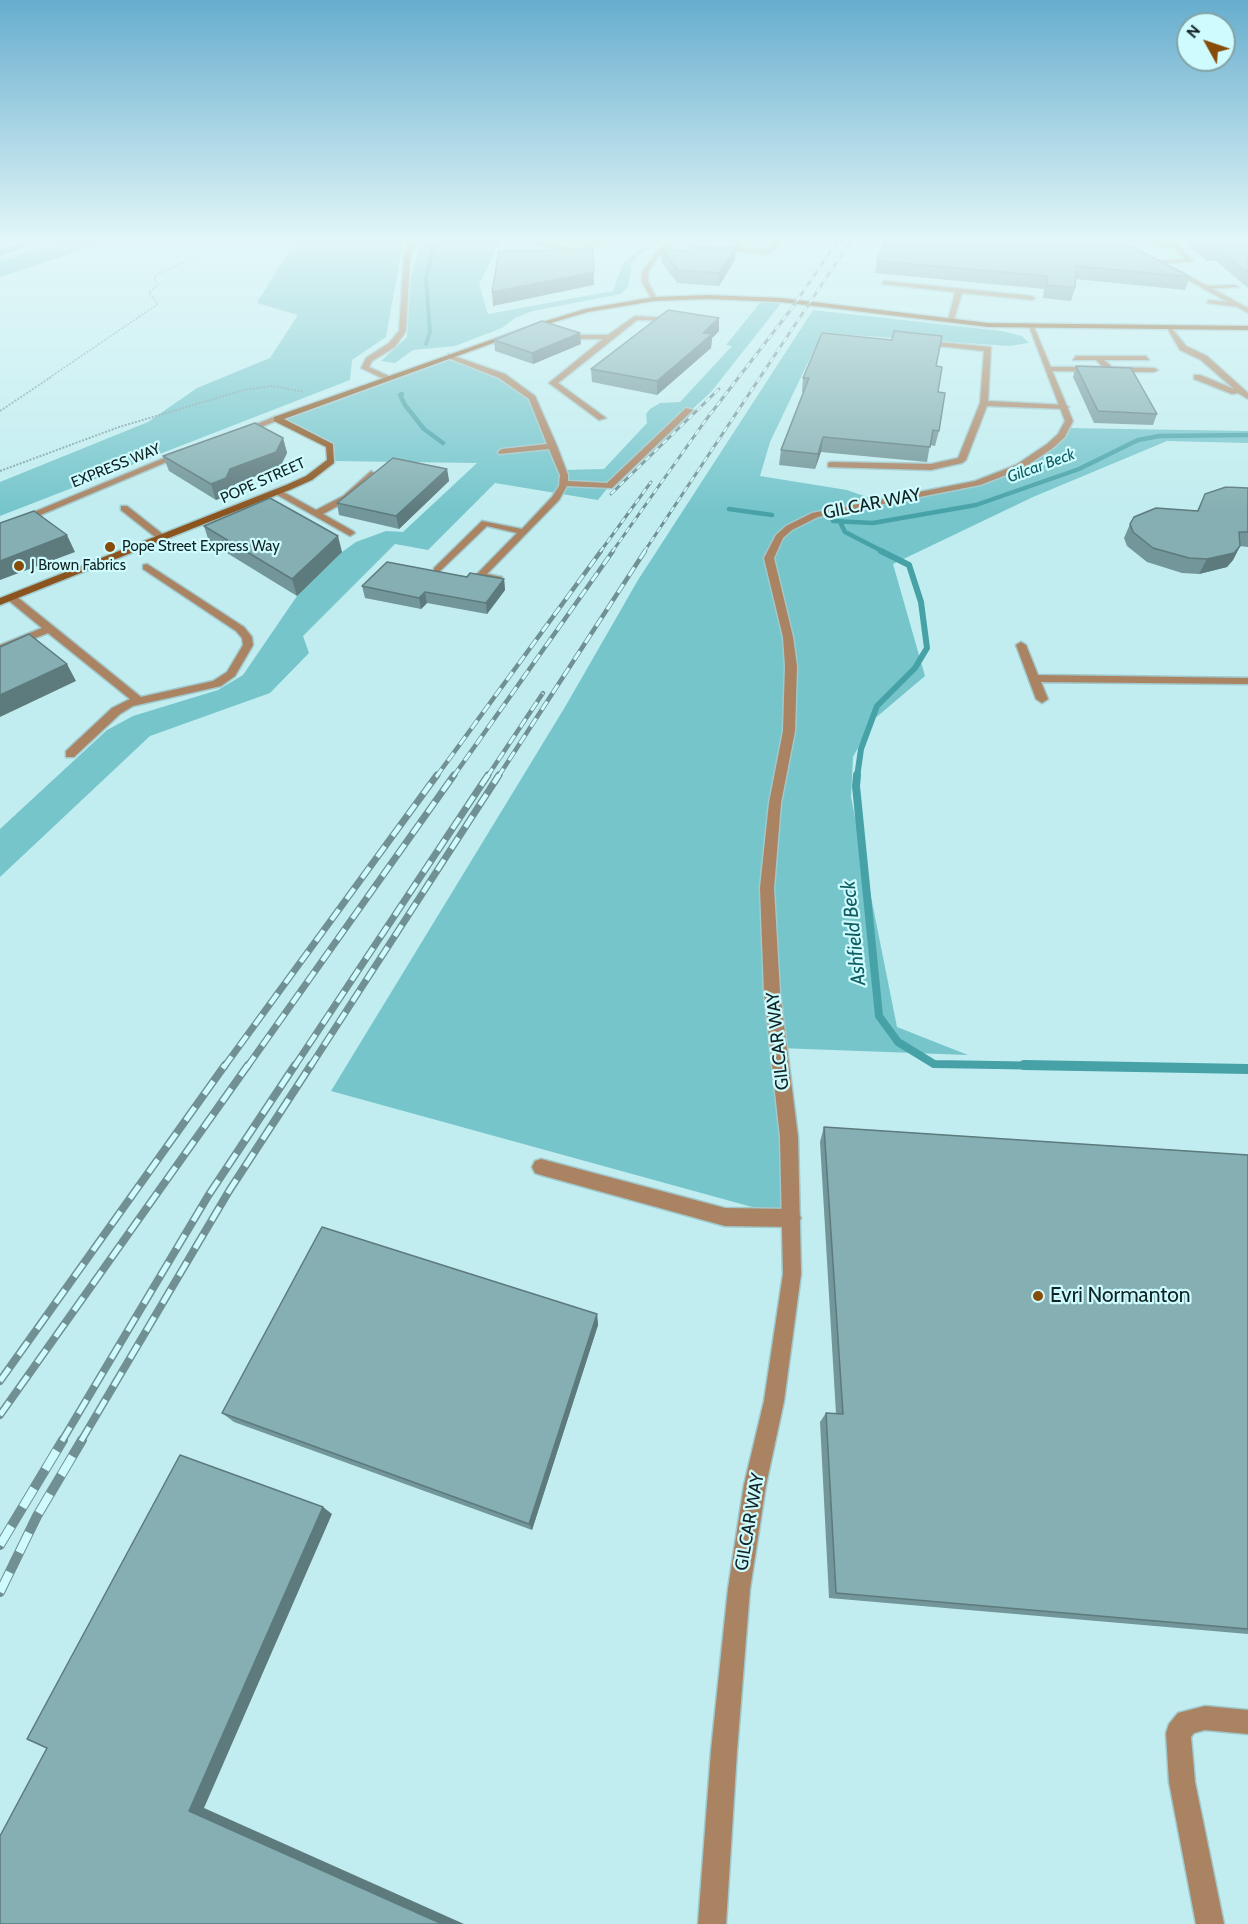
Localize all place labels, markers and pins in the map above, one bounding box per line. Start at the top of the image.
place label: Pope Street Express Way [122,538,280,556]
marker: Pope Street Express Way [103,540,117,554]
place label: J Brown Fabrics [31,557,126,575]
marker: J Brown Fabrics [12,559,26,573]
place label: Evri Normanton [1050,1283,1190,1309]
marker: Evri Normanton [1031,1289,1045,1303]

